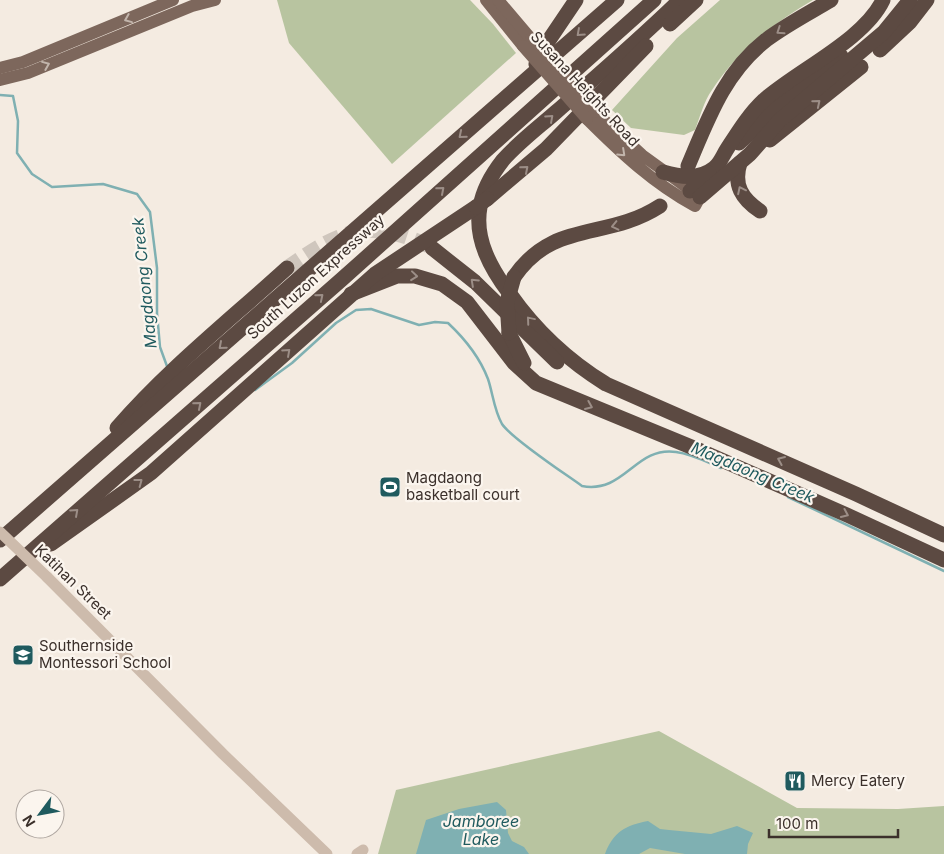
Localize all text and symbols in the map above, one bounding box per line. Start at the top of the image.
one-way arrow [124,12,133,23]
one-way arrow [776,25,785,34]
street label: Susana Heights Road [527,27,644,150]
one-way arrow [577,27,586,36]
one-way arrow [41,61,50,72]
one-way arrow [811,101,820,109]
one-way arrow [544,114,553,123]
one-way arrow [458,129,467,138]
one-way arrow [616,147,625,156]
one-way arrow [519,165,528,174]
one-way arrow [436,186,445,195]
one-way arrow [737,187,747,196]
street label: South Luzon Expressway [243,210,389,343]
water label: Magdaong Creek [127,216,161,350]
one-way arrow [611,220,620,231]
one-way arrow [410,271,418,282]
one-way arrow [471,279,480,288]
one-way arrow [314,294,323,303]
one-way arrow [527,317,535,326]
one-way arrow [218,340,227,349]
one-way arrow [282,348,291,357]
one-way arrow [584,399,593,410]
one-way arrow [192,401,201,410]
water label: Magdaong Creek [688,437,818,507]
one-way arrow [777,456,786,467]
place label: Magdaong basketball court [406,468,520,504]
sports icon: Magdaong basketball court [378,475,402,499]
one-way arrow [133,479,143,488]
one-way arrow [840,508,849,518]
one-way arrow [70,509,79,518]
street label: Katihan Street [31,540,116,623]
place label: Southernside Montessori School [39,636,171,672]
school or university icon: Southernside Montessori School [11,643,35,667]
restaurant icon: Mercy Eatery [783,769,807,793]
place label: Mercy Eatery [811,771,905,790]
north arrow [15,789,65,839]
scale bar [769,806,898,838]
water label: Jamboree Lake [443,811,519,849]
text: N [19,812,39,830]
text: 100 m [776,814,818,833]

